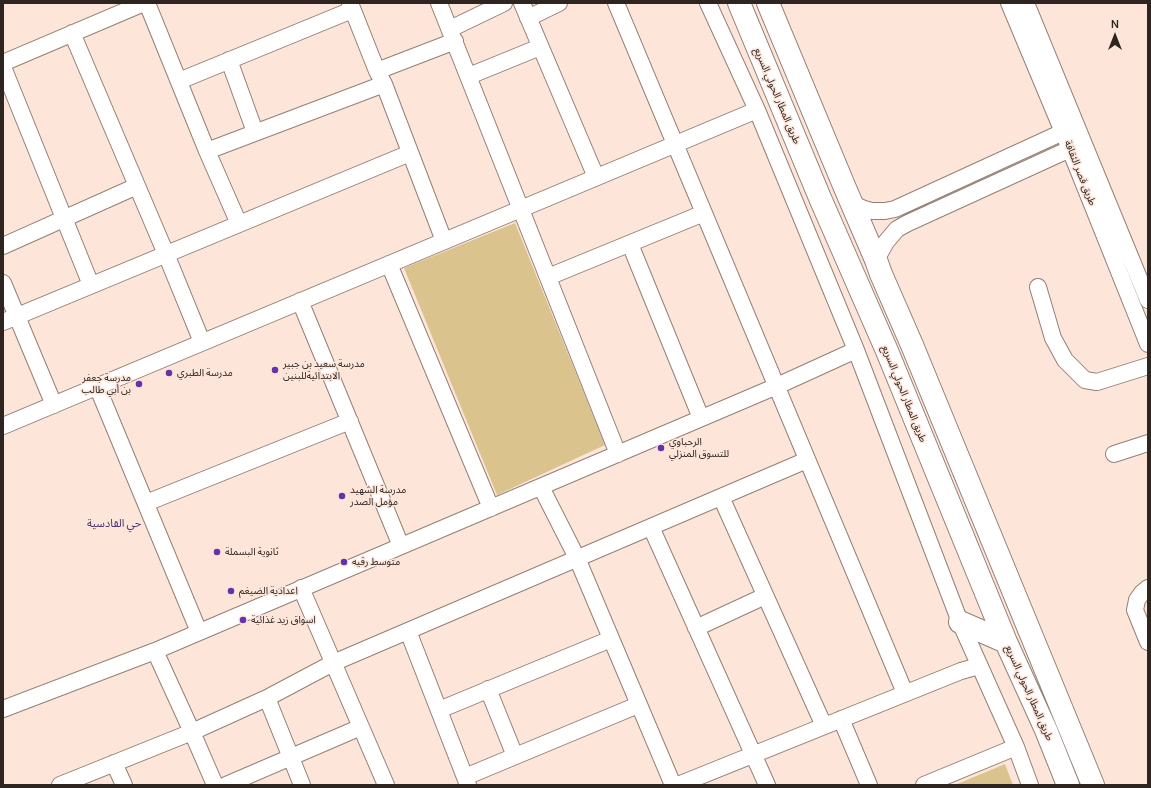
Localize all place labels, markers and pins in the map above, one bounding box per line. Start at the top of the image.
place label: مدرسة سعيد بن جبير الابتدائيةللبنين [283,358,365,382]
marker: مدرسة سعيد بن جبير الابتدائيةللبنين [270,365,280,375]
place label: مدرسة الطبري [177,367,233,379]
marker: مدرسة الطبري [164,368,174,378]
place label: مدرسة جعفر بن أبي طالب [81,372,131,396]
marker: مدرسة جعفر بن أبي طالب [134,379,144,389]
place label: الرحباوي للتسوق المنزلي [669,436,729,460]
marker: الرحباوي للتسوق المنزلي [656,443,666,453]
place label: مدرسة الشهيد مؤمل الصدر [350,484,406,508]
marker: مدرسة الشهيد مؤمل الصدر [337,491,347,501]
place label: ثانوية البسملة [225,546,279,558]
marker: ثانوية البسملة [212,547,222,557]
place label: متوسط رقيه [352,556,400,568]
marker: متوسط رقيه [339,557,349,567]
place label: اعدادية الضيغم [239,585,298,597]
marker: اعدادية الضيغم [226,586,236,596]
place label: اسواق زيد غذائية [251,614,316,626]
marker: اسواق زيد غذائية [238,615,248,625]

